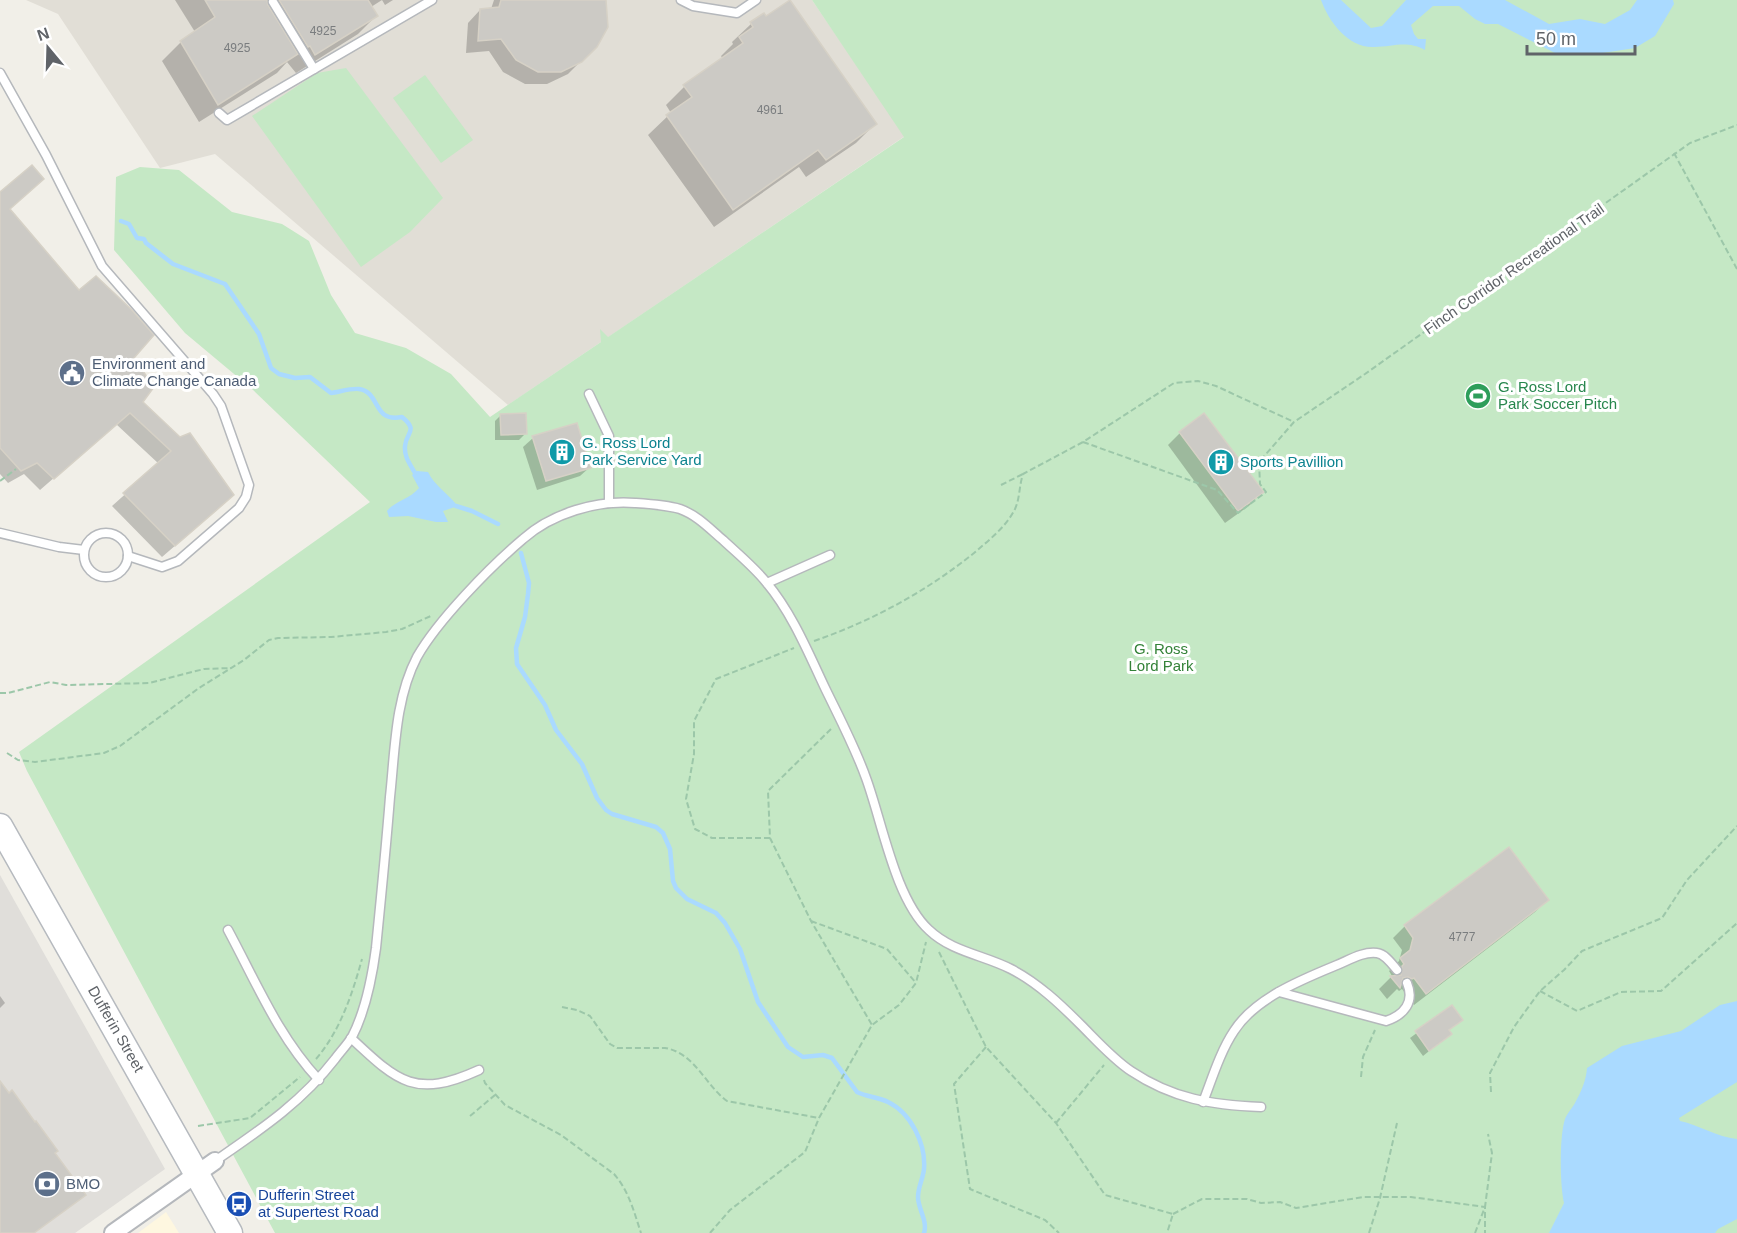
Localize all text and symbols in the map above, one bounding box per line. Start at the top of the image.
north arrow [18,18,78,78]
scale bar [1527,18,1635,56]
text: N [35,24,52,44]
house number: 4925 [310,24,337,38]
text: 50 m [1536,29,1576,49]
house number: 4925 [224,41,251,55]
house number: 4961 [757,103,784,117]
street label: Finch Corridor Recreational Trail [1420,200,1607,337]
place label: Environment and Climate Change Canada [92,355,257,389]
public building icon: Environment and Climate Change Canada [57,358,87,388]
place label: G. Ross Lord Park Soccer Pitch [1498,378,1617,412]
sports icon: G. Ross Lord Park Soccer Pitch [1463,381,1493,411]
place label: G. Ross Lord Park Service Yard [582,434,702,468]
building icon: G. Ross Lord Park Service Yard [547,437,577,467]
building icon: Sports Pavillion [1206,447,1236,477]
place label: Sports Pavillion [1240,453,1343,470]
park label: G. Ross Lord Park [1128,640,1194,674]
house number: 4777 [1449,930,1476,944]
street label: Dufferin Street [85,983,148,1075]
bank icon: BMO [32,1169,62,1199]
place label: BMO [66,1175,100,1192]
place label: Dufferin Street at Supertest Road [258,1186,379,1220]
bus stop icon: Dufferin Street at Supertest Road [224,1189,254,1219]

